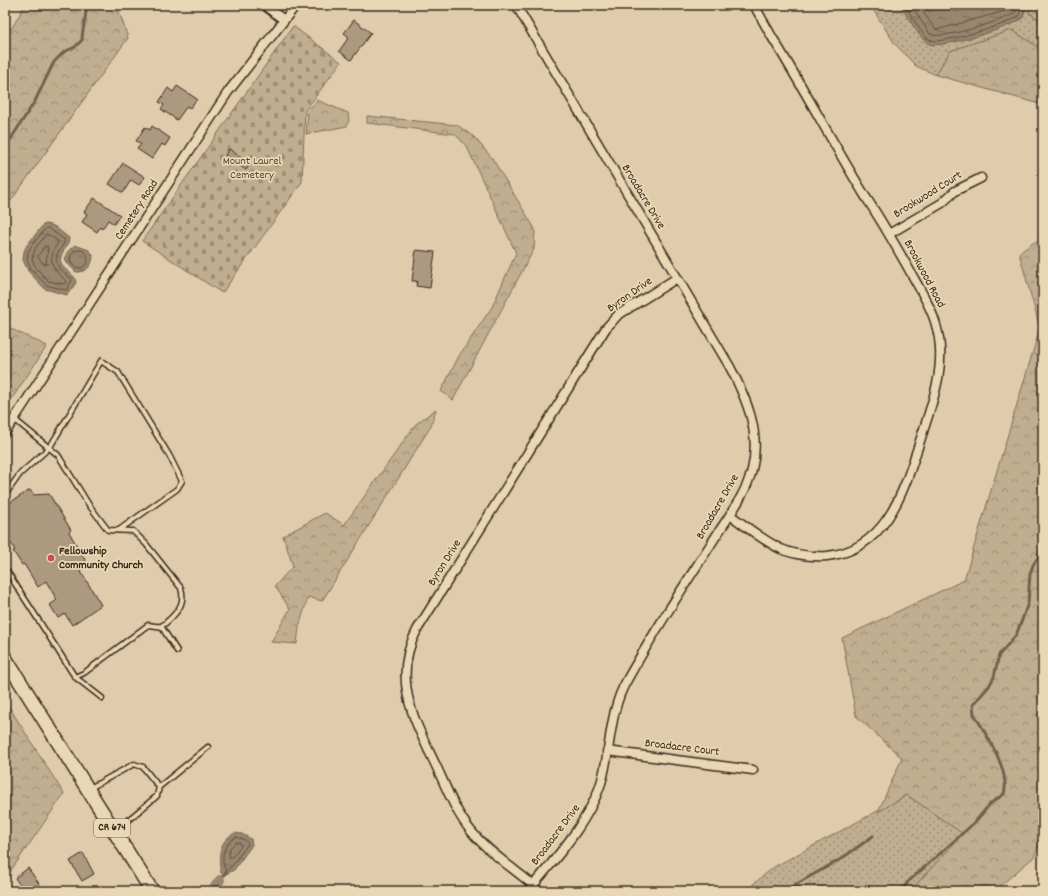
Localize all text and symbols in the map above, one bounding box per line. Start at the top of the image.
park label: Mount Laurel Cemetery [223,153,281,184]
street label: Broadacre Drive [617,161,669,233]
street label: Brookwood Court [890,167,966,223]
street label: Cemetery Road [111,176,163,244]
street label: Brookwood Road [899,237,949,311]
street label: Byron Drive [604,273,656,317]
street label: Broadacre Drive [692,471,744,543]
street label: Byron Drive [424,537,466,589]
place label: Fellowship Community Church [59,543,144,574]
marker: Fellowship Community Church [46,553,56,563]
street label: Broadacre Court [644,735,721,761]
street label: Broadacre Drive [527,801,585,869]
road number: CR 674 [94,819,130,837]

